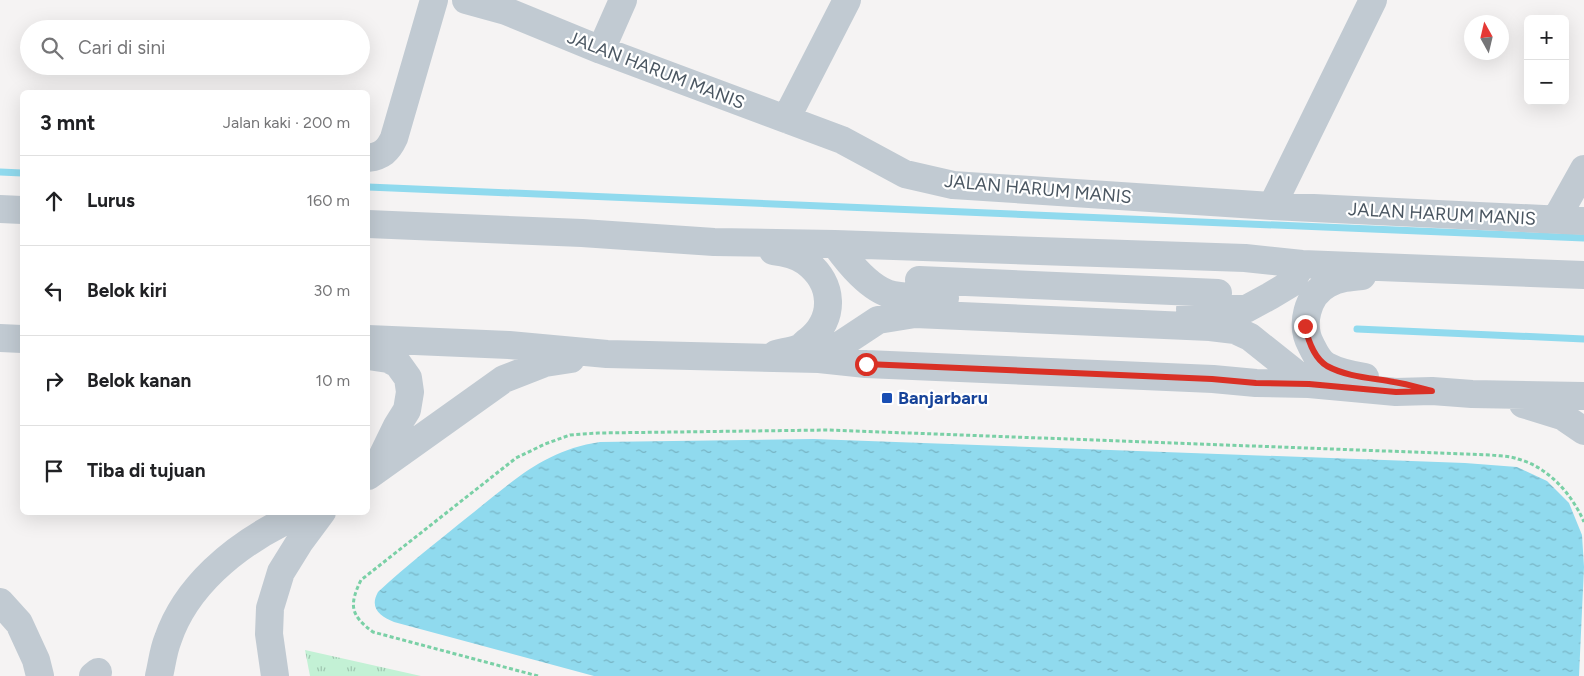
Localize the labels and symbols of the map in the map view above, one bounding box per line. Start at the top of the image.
north arrow [1464,15,1509,60]
street label: JALAN HARUM MANIS [564,26,748,114]
street label: JALAN HARUM MANIS [943,170,1133,208]
street label: JALAN HARUM MANIS [1348,198,1536,230]
route end [1294,315,1317,338]
route start [855,353,878,376]
place label: Banjarbaru [898,387,988,409]
marker: Banjarbaru [880,391,894,405]

